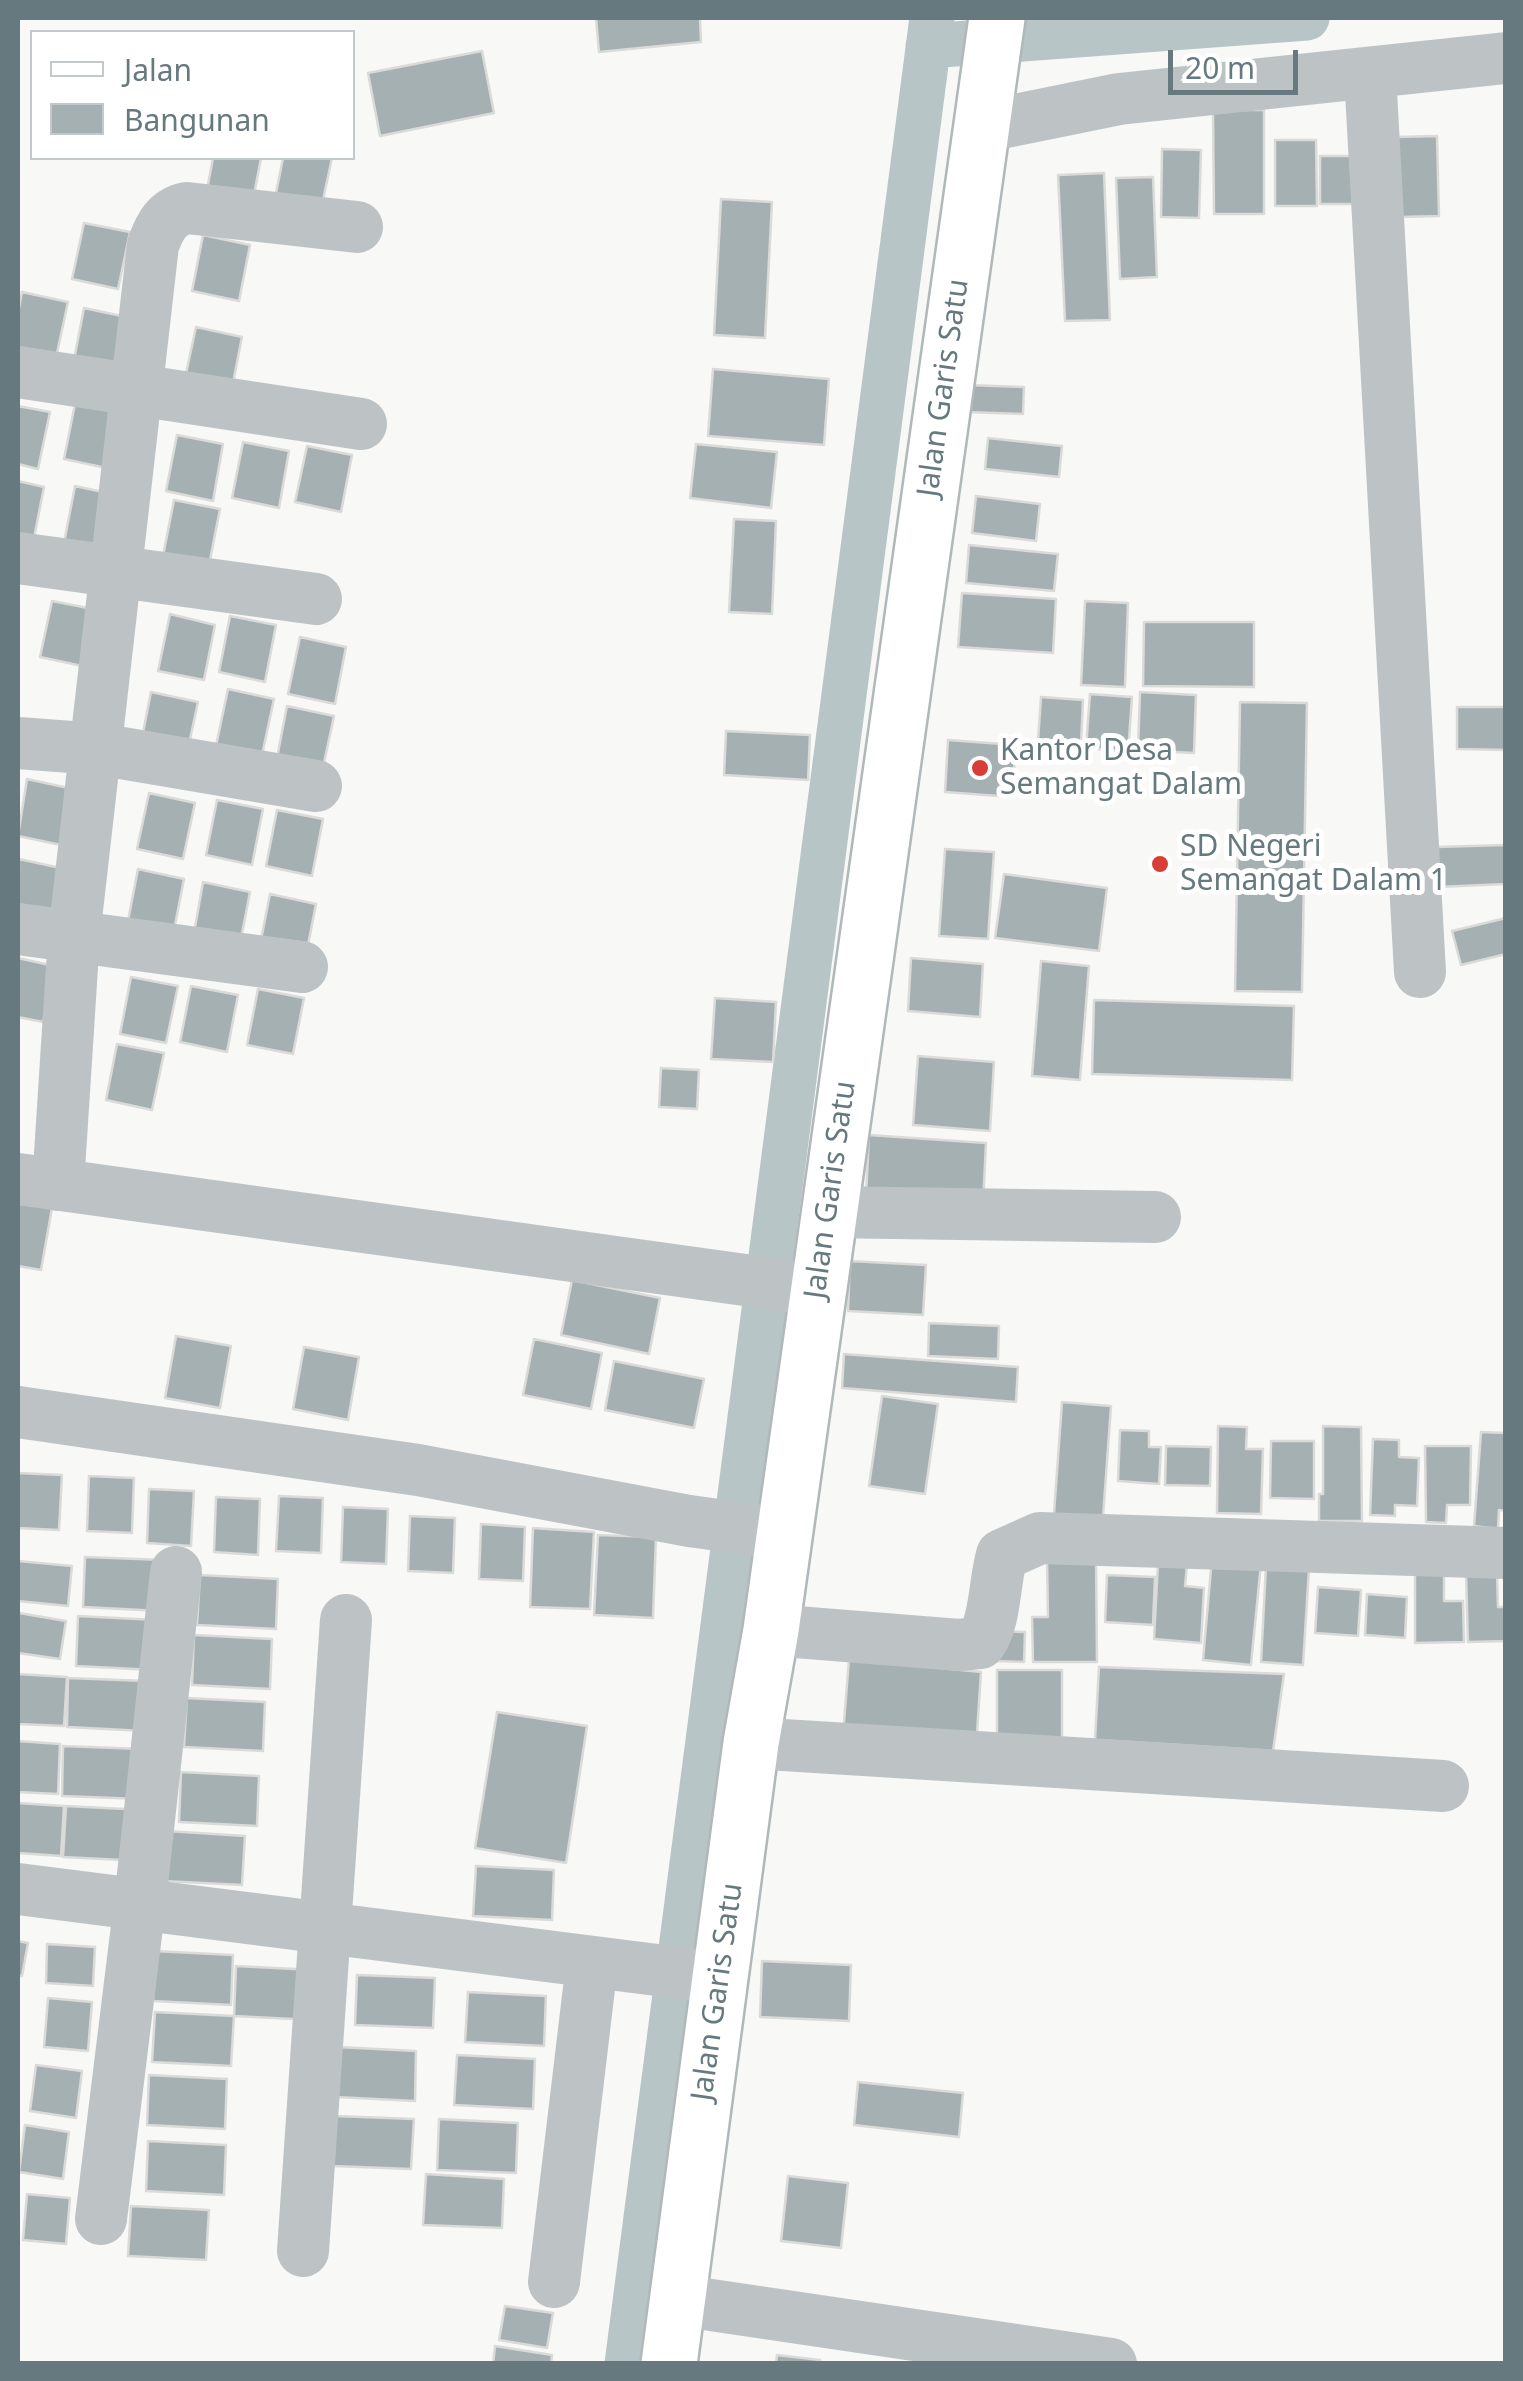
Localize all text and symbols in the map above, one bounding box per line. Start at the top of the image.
legend [30,30,355,160]
scale bar [1173,30,1303,92]
text: 20 m [1185,47,1255,88]
text: Jalan [124,49,192,90]
text: Bangunan [124,99,270,140]
street label: Jalan Garis Satu [911,277,977,499]
place label: Kantor Desa Semangat Dalam [1000,733,1242,804]
marker: Kantor Desa Semangat Dalam [969,757,991,779]
place label: SD Negeri Semangat Dalam 1 [1180,829,1447,900]
marker: SD Negeri Semangat Dalam 1 [1149,853,1171,875]
street label: Jalan Garis Satu [798,1079,864,1301]
street label: Jalan Garis Satu [685,1881,751,2103]

